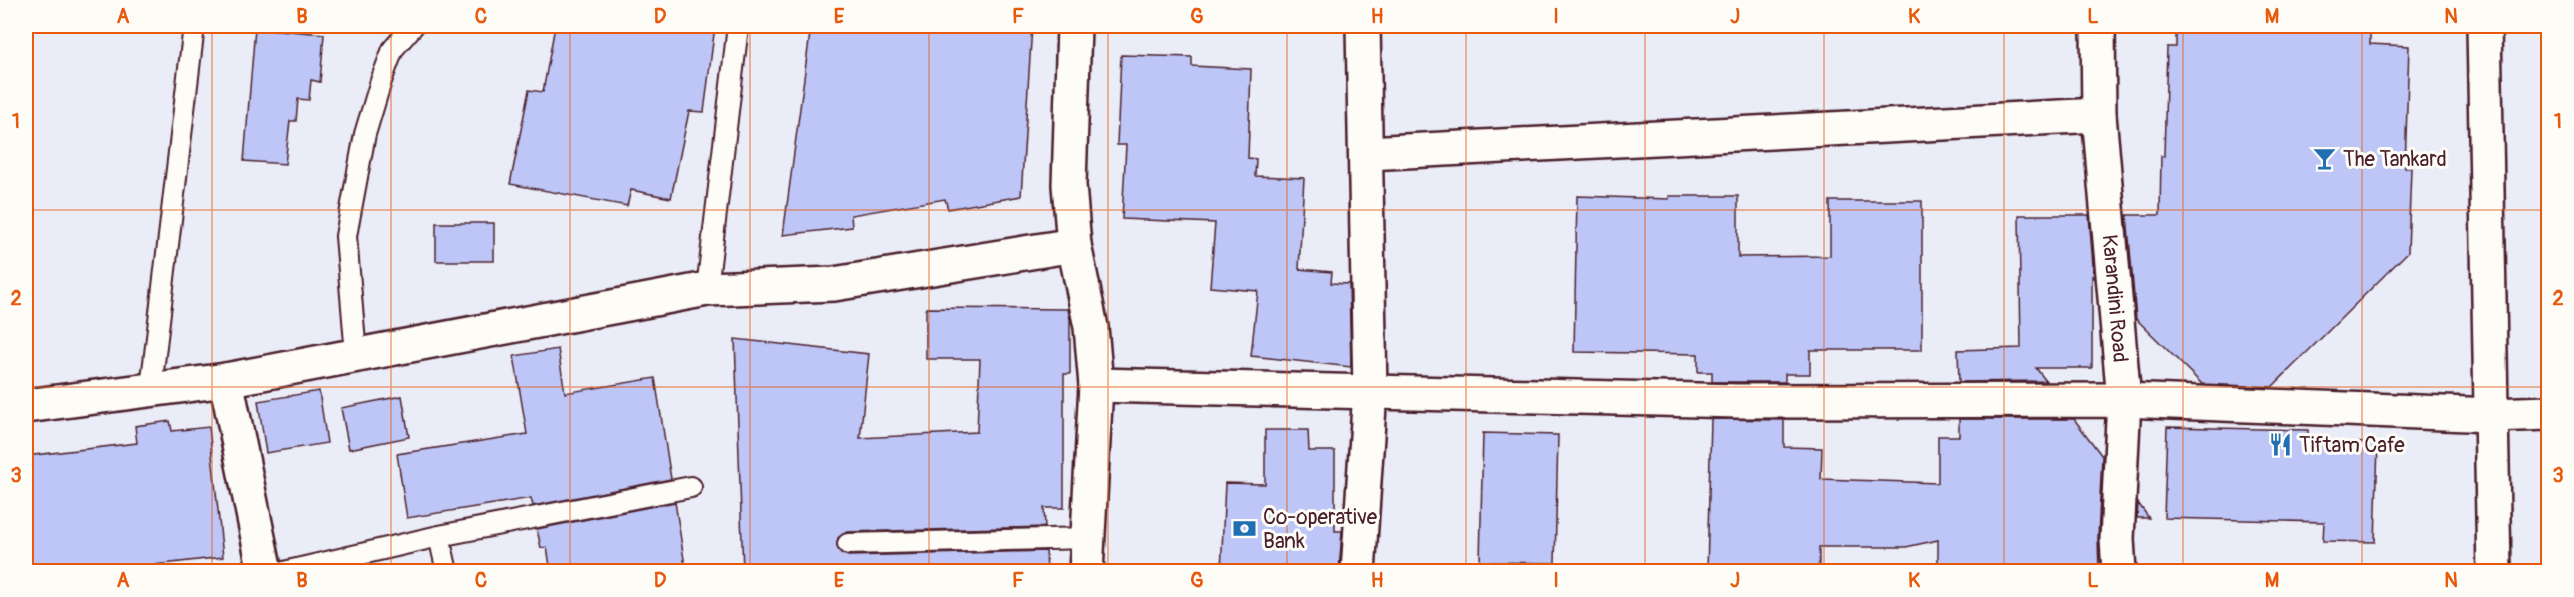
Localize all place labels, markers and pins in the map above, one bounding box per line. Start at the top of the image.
bar icon: The Tankard [2312,146,2338,172]
place label: The Tankard [2343,146,2447,173]
restaurant icon: Tiftam Cafe [2268,432,2294,458]
place label: Tiftam Cafe [2299,432,2405,459]
place label: Co-operative Bank [1263,504,1378,555]
bank icon: Co-operative Bank [1232,516,1258,542]

